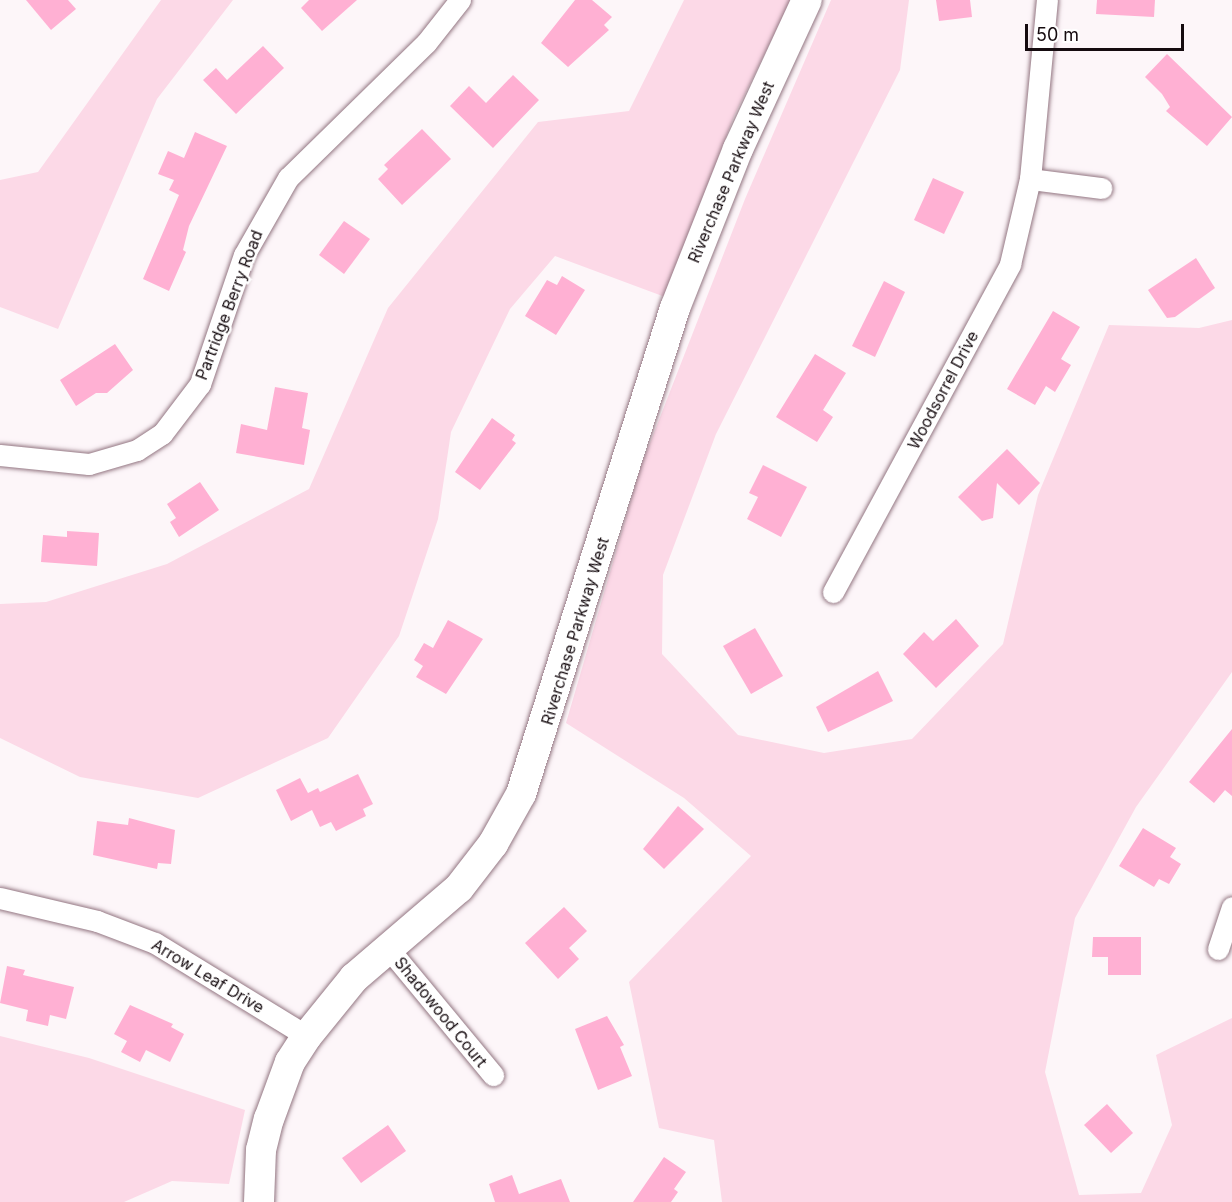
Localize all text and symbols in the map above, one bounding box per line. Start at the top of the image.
scale bar [1028,12,1187,50]
text: 50 m [1036,24,1079,45]
street label: Riverchase Parkway West [684,78,778,266]
street label: Partridge Berry Road [192,227,266,383]
street label: Woodsorrel Drive [904,327,982,453]
street label: Riverchase Parkway West [537,535,613,727]
street label: Arrow Leaf Drive [148,935,268,1017]
street label: Shadowood Court [391,953,491,1071]

